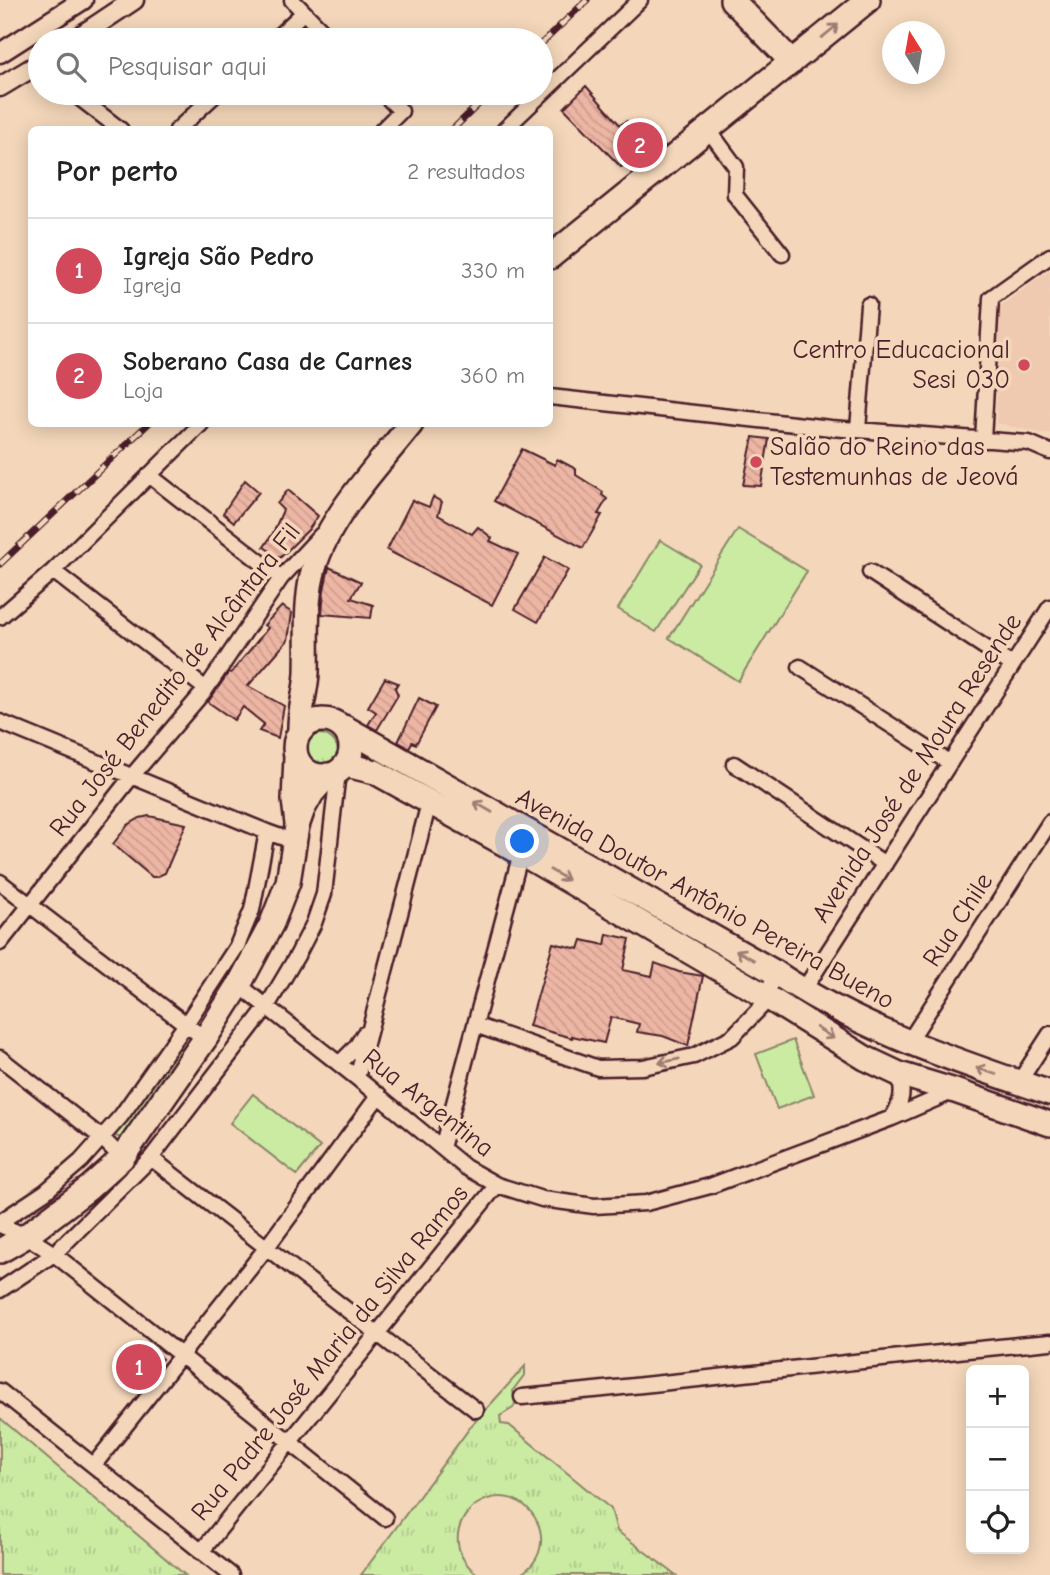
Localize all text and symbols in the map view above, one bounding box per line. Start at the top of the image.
north arrow [882,21,945,84]
one-way arrow [820,23,838,38]
search box [28,28,553,105]
icon: search [52,48,90,86]
text: Pesquisar aqui [108,52,267,82]
pin: 2 [617,119,663,171]
text: Por perto [56,154,178,189]
text: 2 resultados [407,158,525,185]
text: Igreja São Pedro [123,242,314,272]
text: 1 [74,257,84,284]
text: 330 m [461,257,525,284]
text: Igreja [123,272,182,299]
place label: Centro Educacional Sesi 030 [793,335,1010,395]
text: Soberano Casa de Carnes [123,347,412,377]
marker: Centro Educacional Sesi 030 [1016,357,1032,373]
text: 2 [73,362,85,389]
text: 360 m [460,362,525,389]
text: Loja [123,377,163,404]
place label: Salão do Reino das Testemunhas de Jeová [770,432,1019,492]
marker: Salão do Reino das Testemunhas de Jeová [748,454,764,470]
street label: Rua José Benedito de Alcântara Fil [43,517,307,843]
street label: Avenida José de Moura Resende [806,608,1028,928]
street label: Avenida Doutor Antônio Pereira Bueno [511,782,899,1016]
one-way arrow [473,800,494,813]
your location [505,824,539,858]
one-way arrow [548,868,568,882]
street label: Rua Chile [917,868,999,972]
one-way arrow [735,948,755,962]
one-way arrow [815,1025,834,1040]
street label: Rua Argentina [357,1043,499,1163]
one-way arrow [658,1055,681,1069]
one-way arrow [975,1064,997,1076]
street label: Rua Padre José Maria da Silva Ramos [185,1179,475,1527]
pin: 1 [116,1341,162,1393]
map controls [966,1365,1029,1554]
button: + [966,1365,1029,1428]
button: − [966,1428,1029,1491]
button: locate [966,1491,1029,1554]

